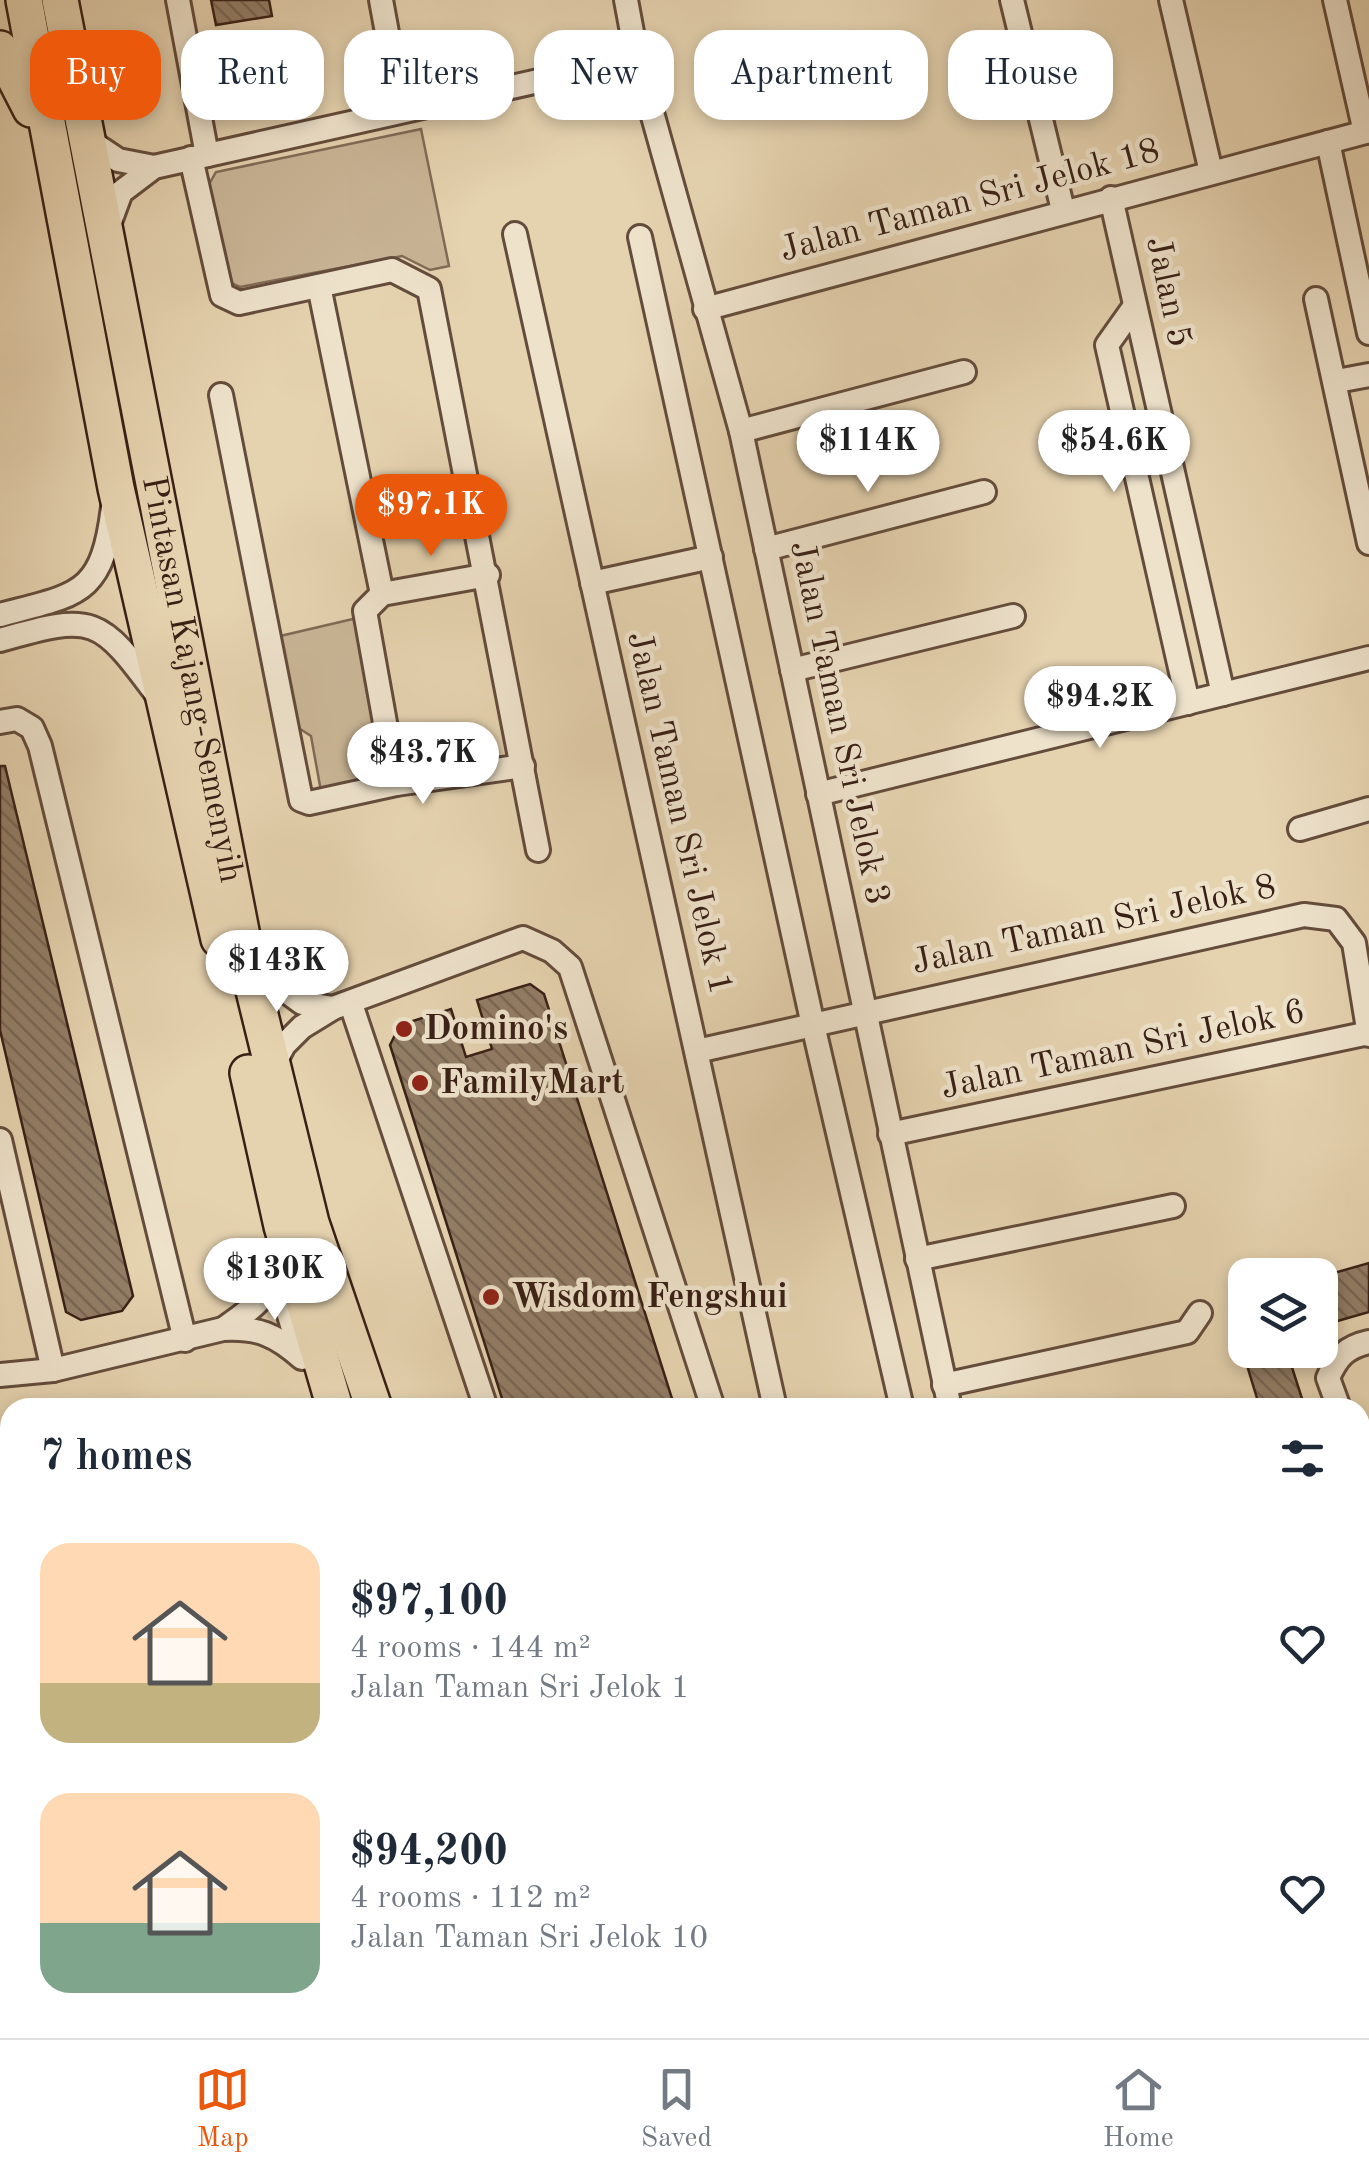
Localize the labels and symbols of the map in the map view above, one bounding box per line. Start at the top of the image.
street label: Jalan Taman Sri Jelok 18 [776,133,1164,269]
street label: Jalan 5 [1139,234,1197,350]
pin: $114K [798,410,938,495]
pin: $54.6K [1033,410,1195,495]
street label: Pintasan Kajang-Semenyih [135,473,249,886]
pin: $97.1K [350,474,512,559]
street label: Jalan Taman Sri Jelok 3 [783,538,895,908]
street label: Jalan Taman Sri Jelok 1 [620,628,738,998]
pin: $94.2K [1019,666,1181,751]
pin: $43.7K [342,722,504,807]
street label: Jalan Taman Sri Jelok 8 [909,869,1279,981]
pin: $143K [207,930,347,1015]
street label: Jalan Taman Sri Jelok 6 [938,994,1308,1106]
place label: Domino's [424,1012,568,1047]
marker: Domino's [393,1018,415,1040]
place label: FamilyMart [440,1066,624,1101]
marker: FamilyMart [409,1072,431,1094]
pin: $130K [205,1238,345,1323]
place label: Wisdom Fengshui [511,1280,788,1315]
marker: Wisdom Fengshui [480,1286,502,1308]

